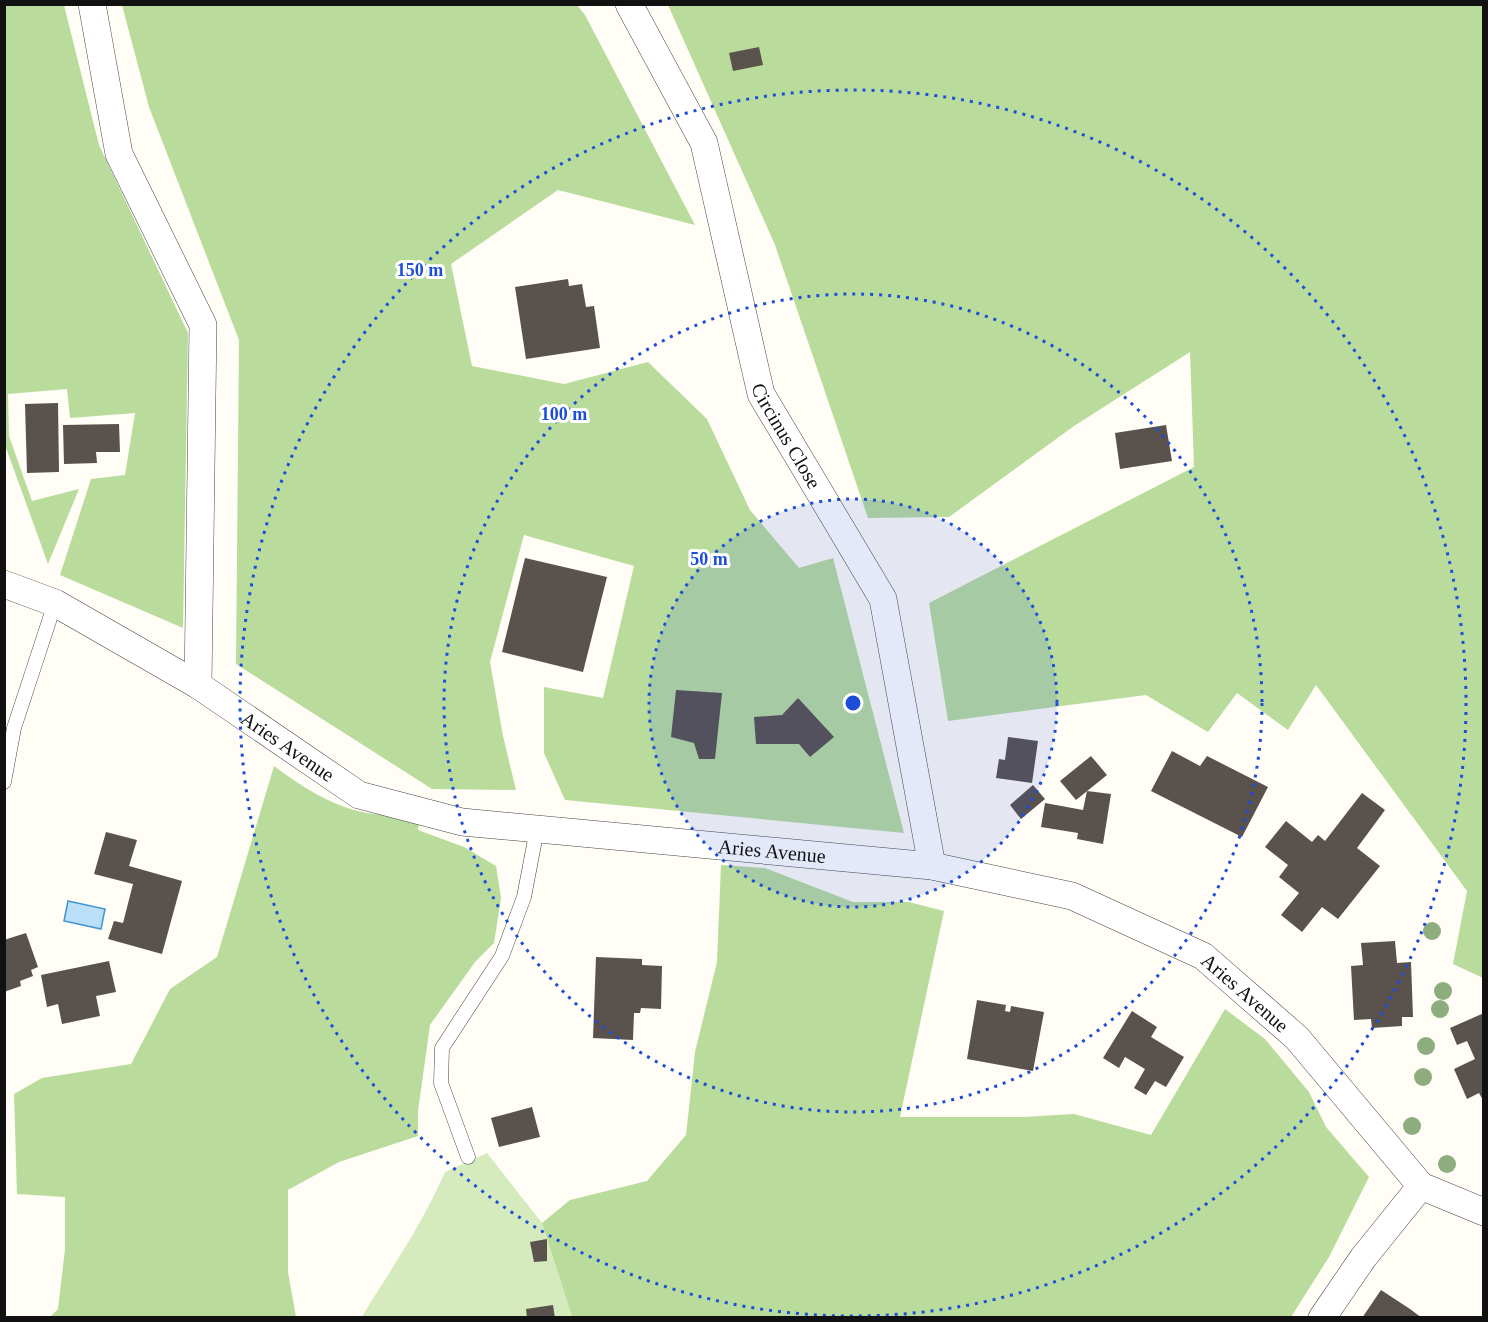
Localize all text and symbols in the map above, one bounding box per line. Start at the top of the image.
text: 150 m [397,260,443,280]
street label: Circinus Close [748,381,826,492]
text: 100 m [541,404,587,424]
text: 50 m [690,549,728,569]
centre of rings [843,693,863,713]
street label: Aries Avenue [237,707,339,786]
street label: Aries Avenue [717,835,827,867]
street label: Aries Avenue [1197,949,1293,1037]

